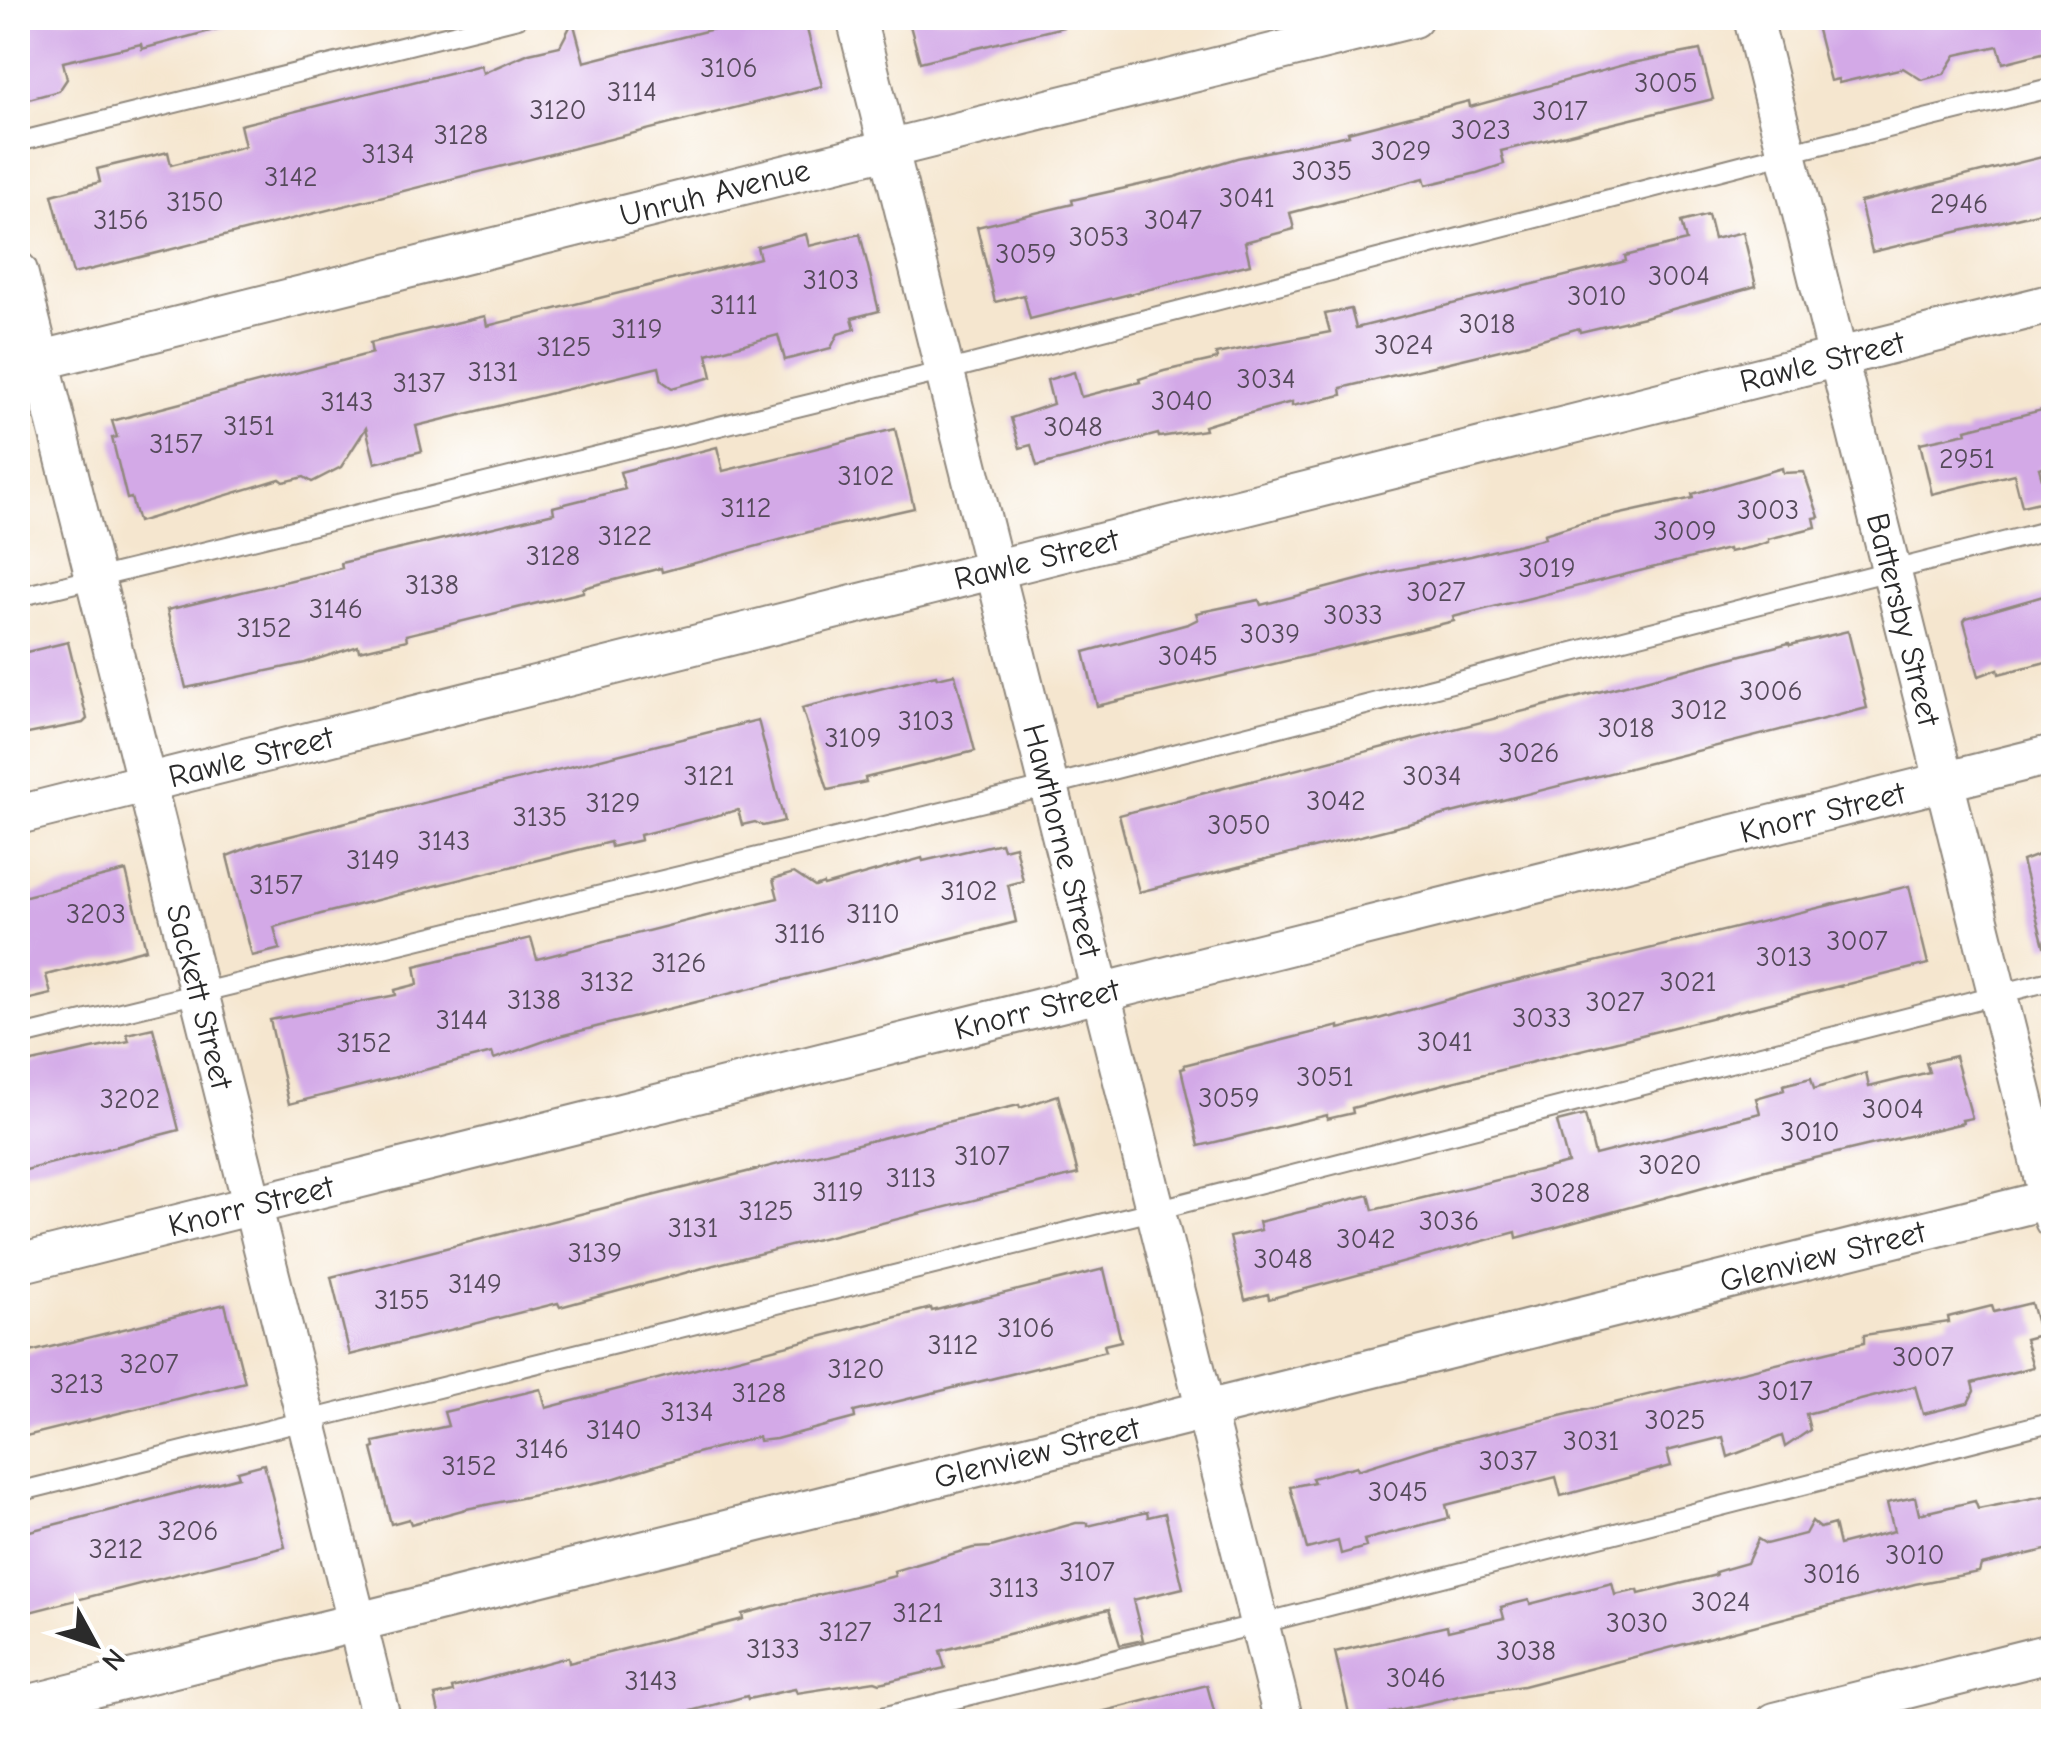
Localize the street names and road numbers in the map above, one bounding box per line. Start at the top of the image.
street label: Unruh Avenue [616,151,813,234]
street label: Rawle Street [1736,323,1909,400]
street label: Battersby Street [1859,509,1948,730]
street label: Rawle Street [950,520,1123,597]
street label: Rawle Street [165,718,338,795]
street label: Hawthorne Street [1015,720,1110,962]
street label: Knorr Street [1736,773,1909,851]
street label: Sackett Street [159,900,241,1094]
street label: Knorr Street [950,970,1124,1047]
street label: Knorr Street [164,1167,338,1244]
street label: Glenview Street [1716,1212,1930,1299]
street label: Glenview Street [930,1409,1144,1496]

